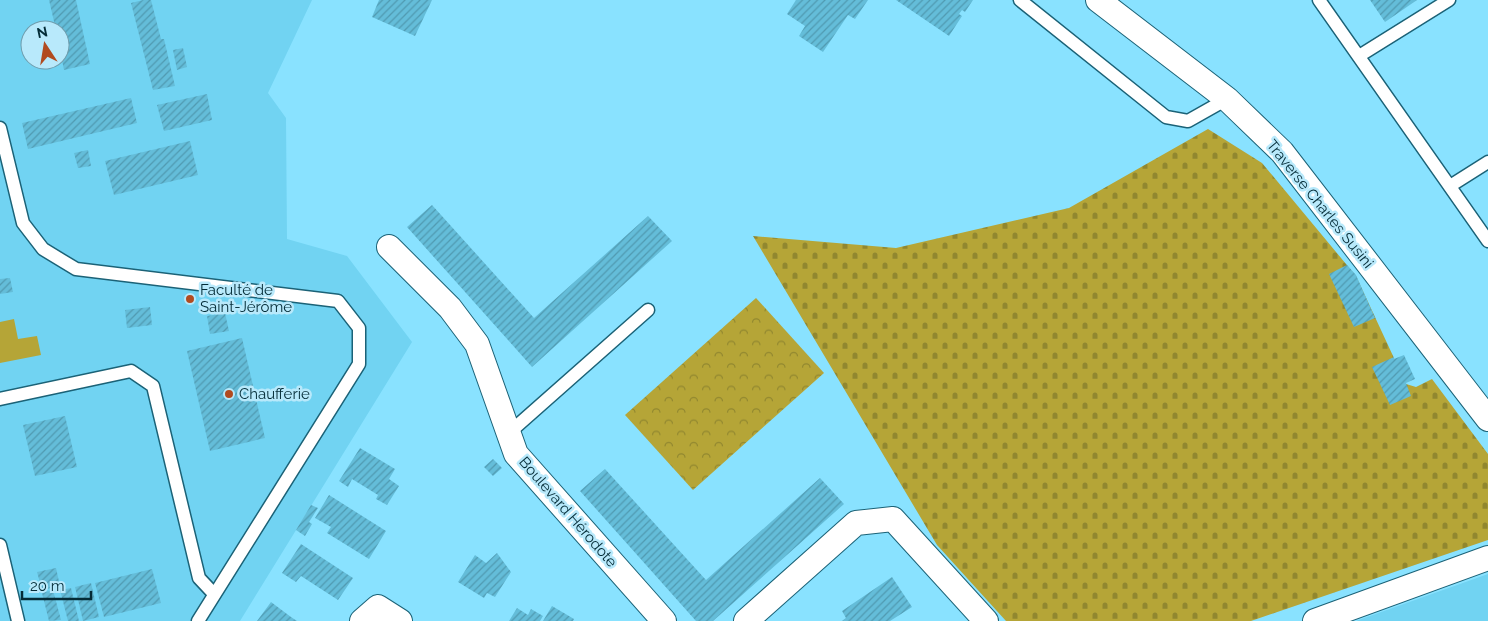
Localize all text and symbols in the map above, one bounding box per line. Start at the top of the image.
north arrow [20,20,70,70]
text: N [35,23,49,41]
street label: Traverse Charles Susini [1263,136,1377,272]
place label: Faculté de Saint-Jérôme [200,281,292,316]
marker: Faculté de Saint-Jérôme [184,293,196,305]
place label: Chaufferie [239,385,310,403]
marker: Chaufferie [223,388,235,400]
street label: Boulevard Hérodote [515,453,621,571]
scale bar [22,568,91,600]
text: 20 m [30,577,65,595]

